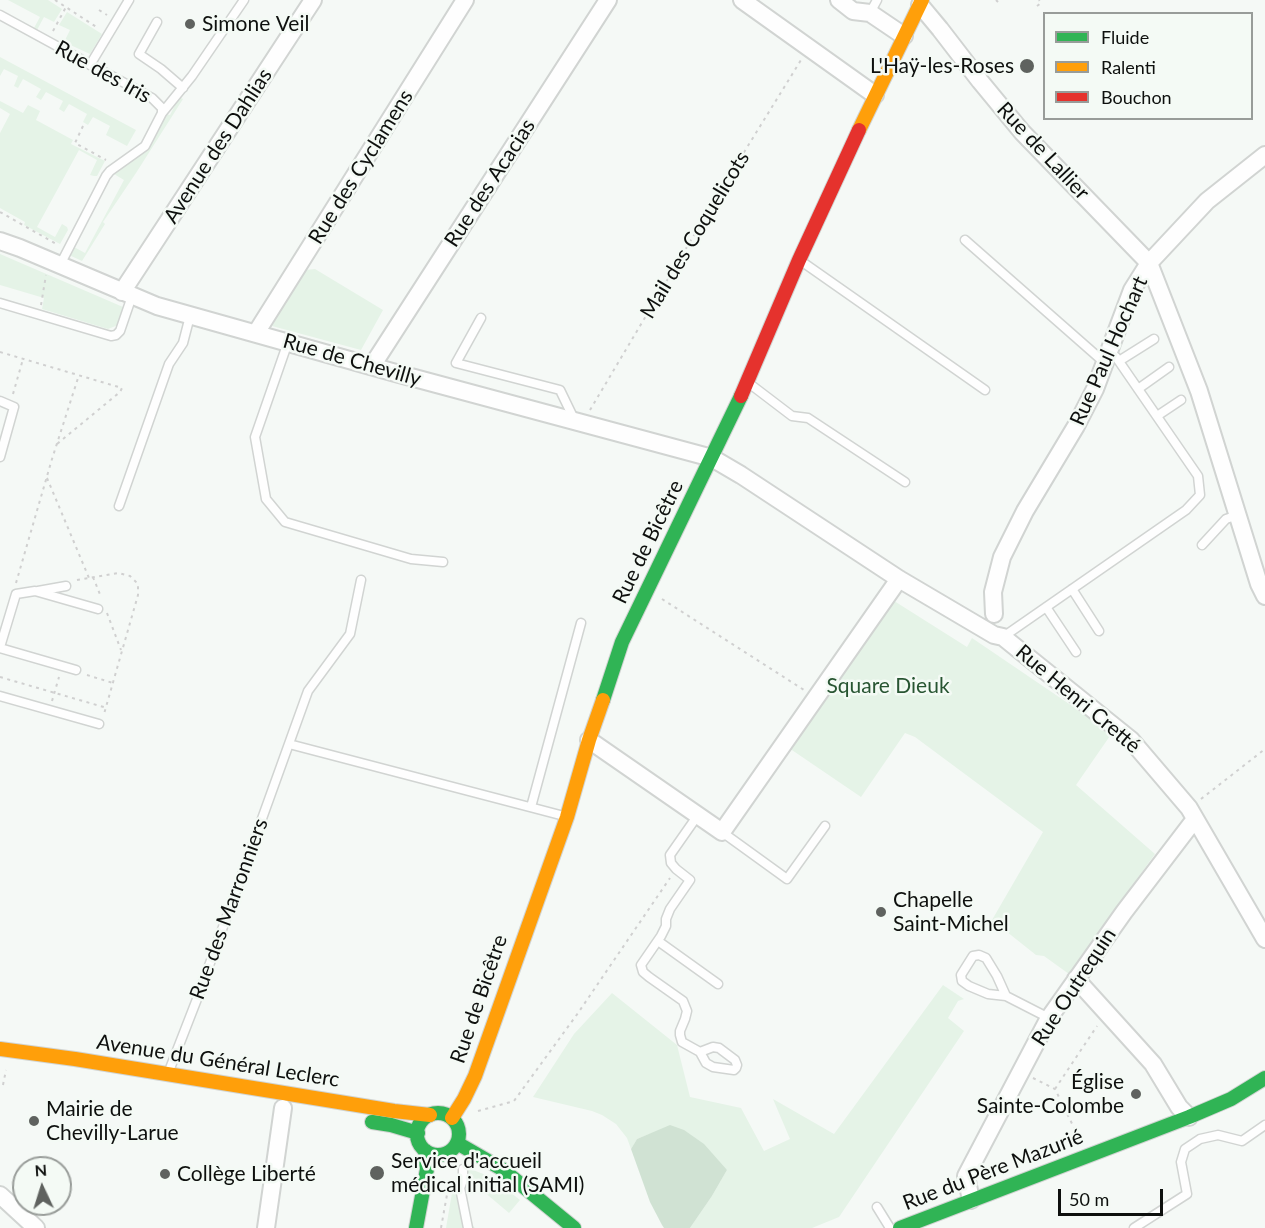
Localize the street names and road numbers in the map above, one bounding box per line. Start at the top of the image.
street label: Rue des Iris [51,35,155,109]
street label: Avenue des Dahlias [159,64,277,228]
street label: Rue des Cyclamens [303,85,419,249]
street label: Rue de Lallier [991,97,1095,205]
street label: Rue des Acacias [439,114,541,252]
street label: Mail des Coquelicots [635,147,755,323]
street label: Rue Paul Hochart [1065,273,1153,429]
street label: Rue de Chevilly [280,328,424,392]
street label: Rue de Bicêtre [607,476,689,608]
street label: Rue Henri Cretté [1011,640,1145,758]
street label: Rue des Marronniers [185,815,273,1003]
street label: Rue Outrequin [1027,923,1121,1051]
street label: Rue de Bicêtre [445,931,513,1067]
street label: Avenue du Général Leclerc [95,1029,341,1093]
street label: Rue du Père Mazurié [899,1124,1087,1216]

